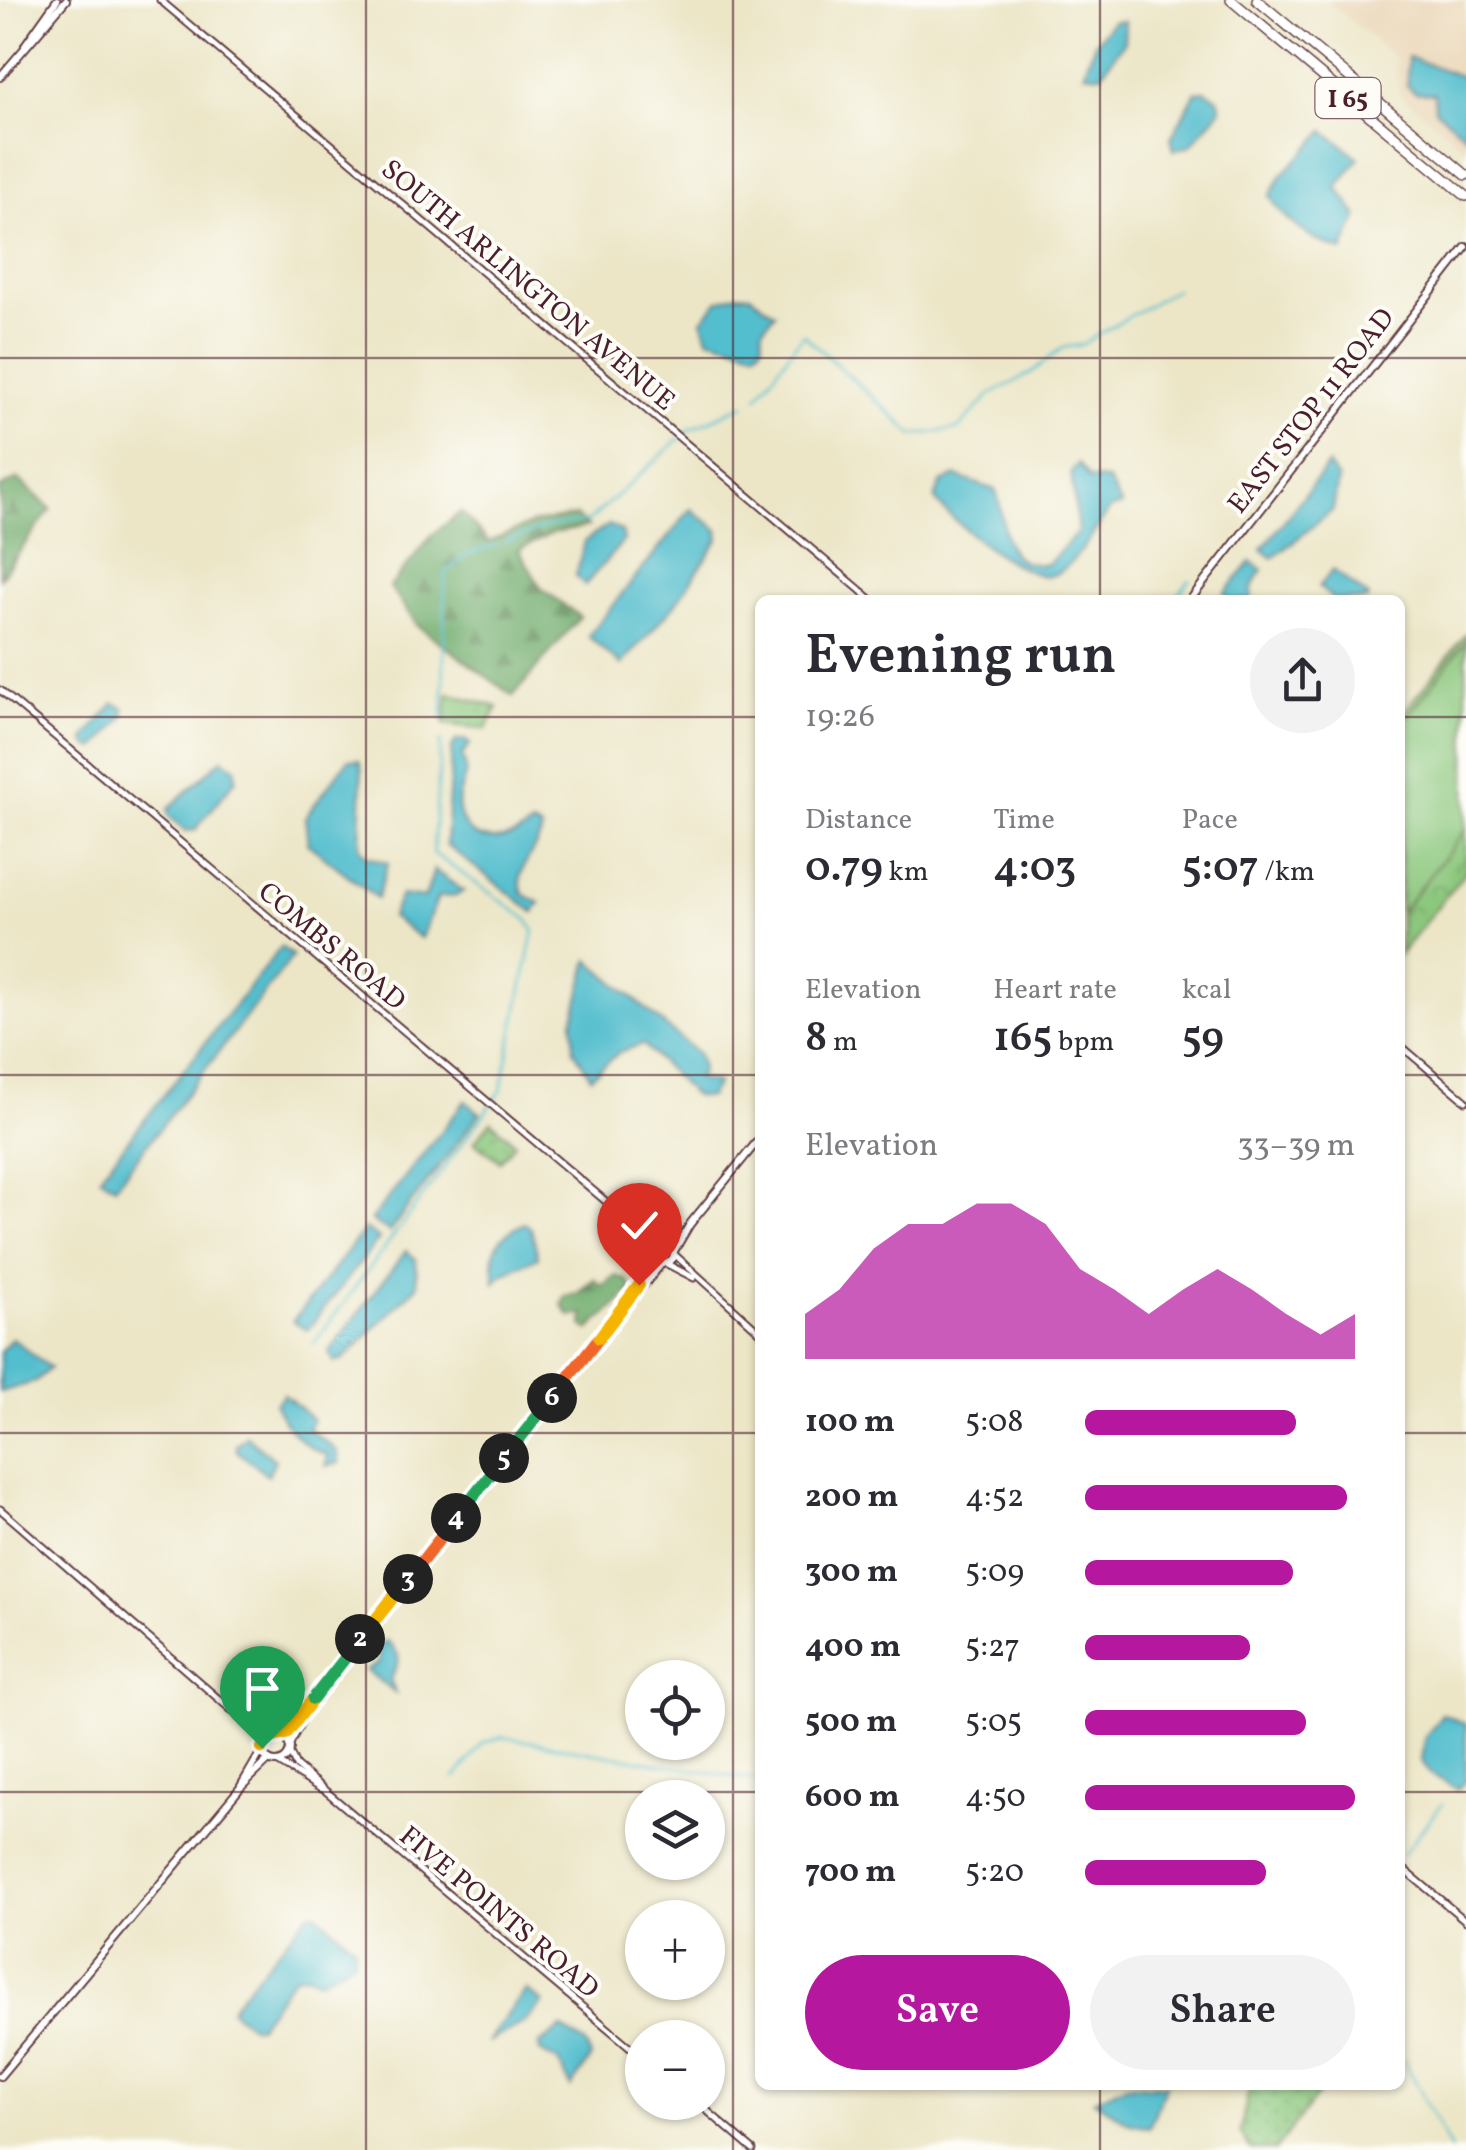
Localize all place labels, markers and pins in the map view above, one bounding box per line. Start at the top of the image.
pin [597,1183,682,1286]
pin: 6 [527,1373,577,1423]
pin: 5 [479,1433,529,1483]
pin: 4 [431,1493,481,1543]
pin: 3 [383,1554,433,1604]
pin: 2 [335,1614,385,1664]
pin [220,1646,305,1749]

